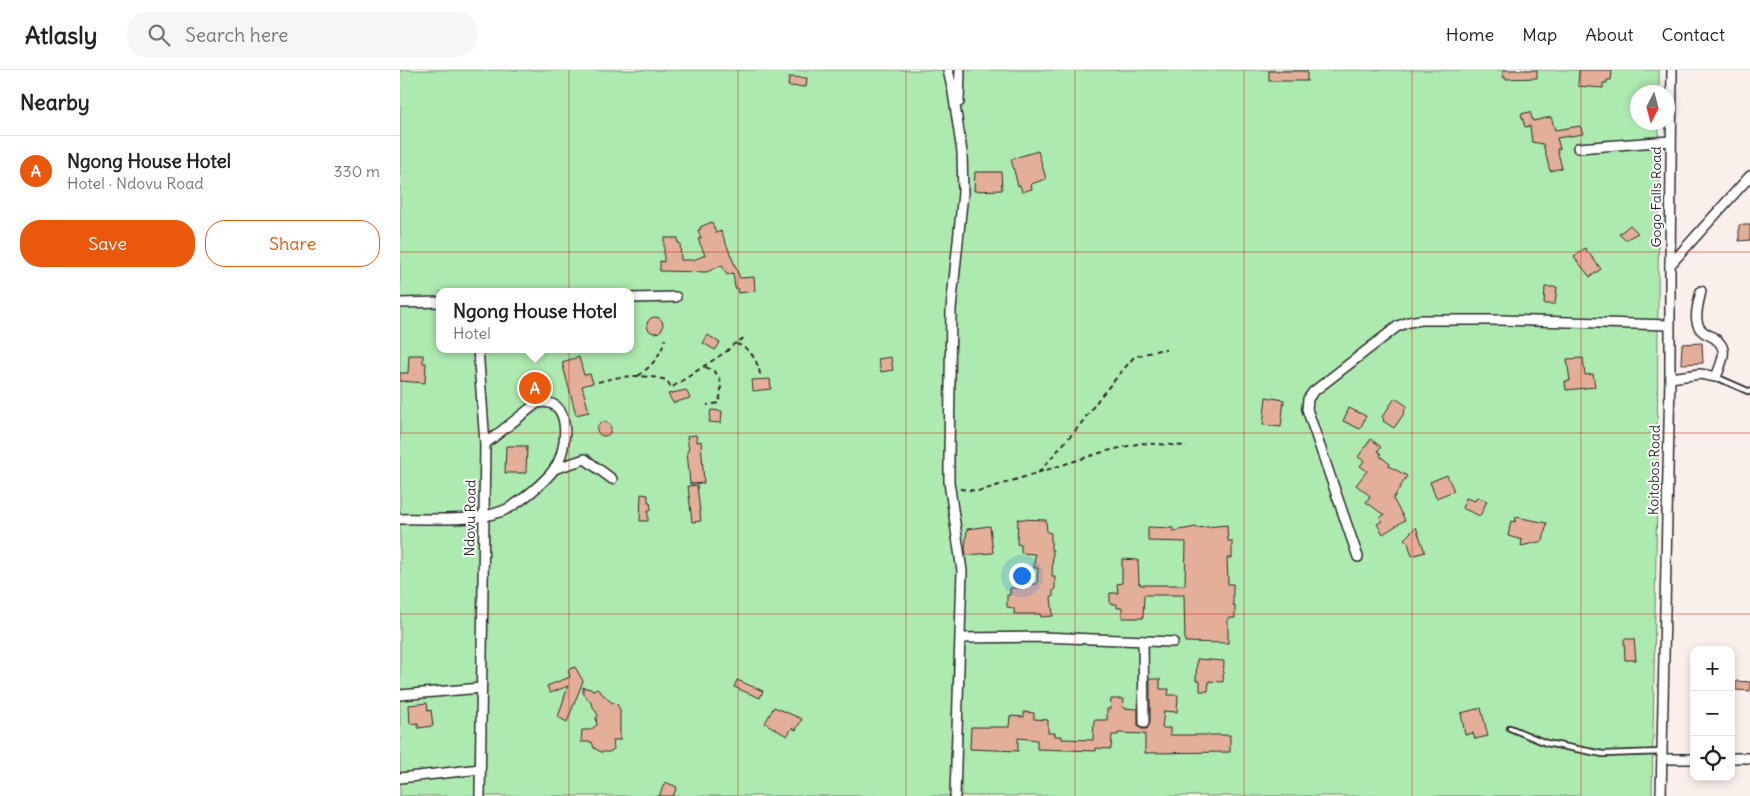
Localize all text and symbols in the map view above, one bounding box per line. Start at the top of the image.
search box [127,12,477,57]
text: Atlasly [25,20,97,50]
icon: search [145,21,173,49]
text: Search here [185,23,288,47]
text: Home [1446,23,1494,46]
text: Map [1522,23,1557,46]
text: About [1585,23,1633,46]
text: Contact [1661,23,1725,46]
north arrow [1630,85,1675,130]
text: Nearby [20,89,90,116]
street label: Gogo Falls Road [1647,146,1665,248]
text: Ngong House Hotel [67,149,231,173]
text: A [31,161,41,181]
text: 330 m [333,161,380,181]
text: Hotel · Ndovu Road [67,173,204,193]
button: Save [20,220,195,267]
button: Share [205,220,380,267]
popup [436,288,634,353]
text: Ngong House Hotel [453,299,617,323]
text: Hotel [453,323,491,343]
pin: A [519,369,551,407]
street label: Koitobos Road [1644,425,1664,515]
street label: Ndovu Road [460,479,480,557]
your location [1009,563,1035,589]
map controls [1690,646,1735,781]
button: + [1690,646,1735,691]
button: − [1690,691,1735,736]
button: locate [1690,736,1735,781]

